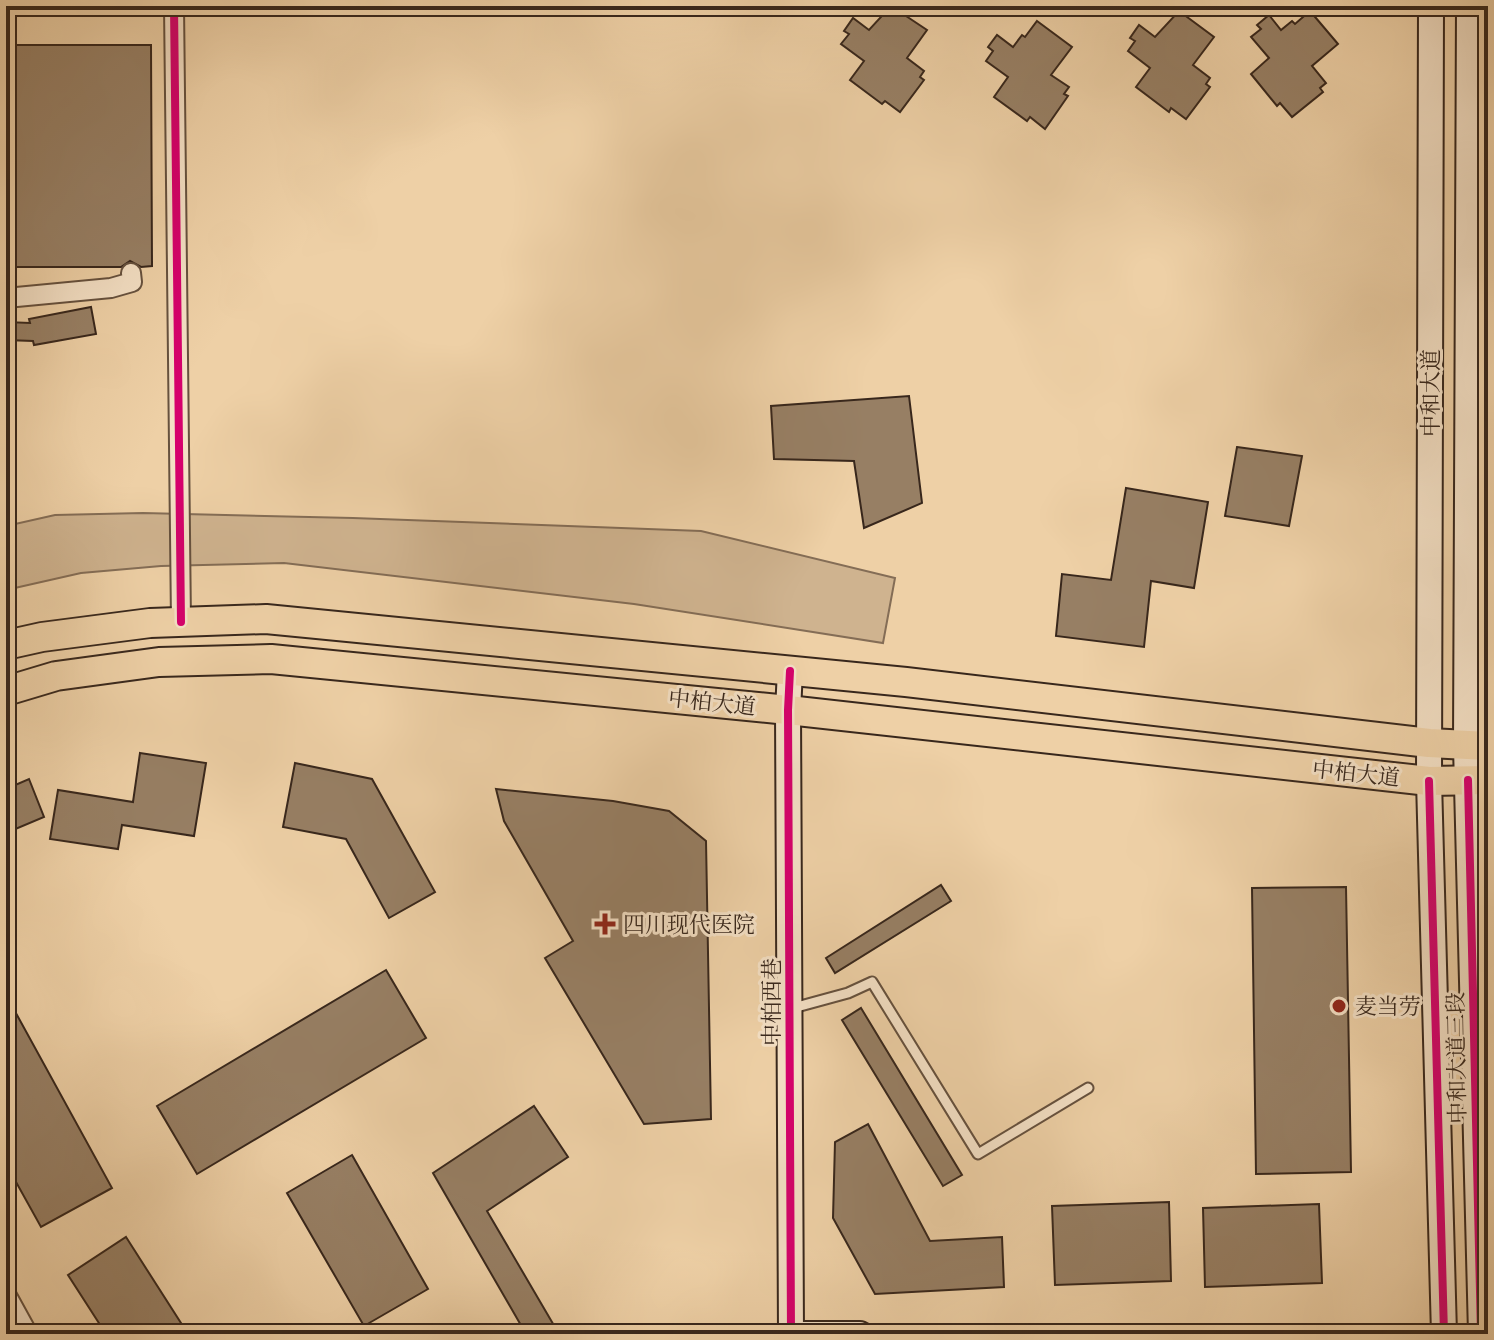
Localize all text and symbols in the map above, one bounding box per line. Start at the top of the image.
street label: 中和大道 [1419,349,1443,437]
street label: 中柏大道 [667,686,757,720]
street label: 中柏大道 [1311,757,1401,791]
marker: 四川现代医院 [594,913,616,935]
place label: 四川现代医院 [623,913,755,937]
street label: 中柏西巷 [760,958,784,1046]
street label: 中和大道三段 [1444,992,1470,1124]
place label: 麦当劳 [1355,995,1421,1019]
marker: 麦当劳 [1330,997,1348,1015]

